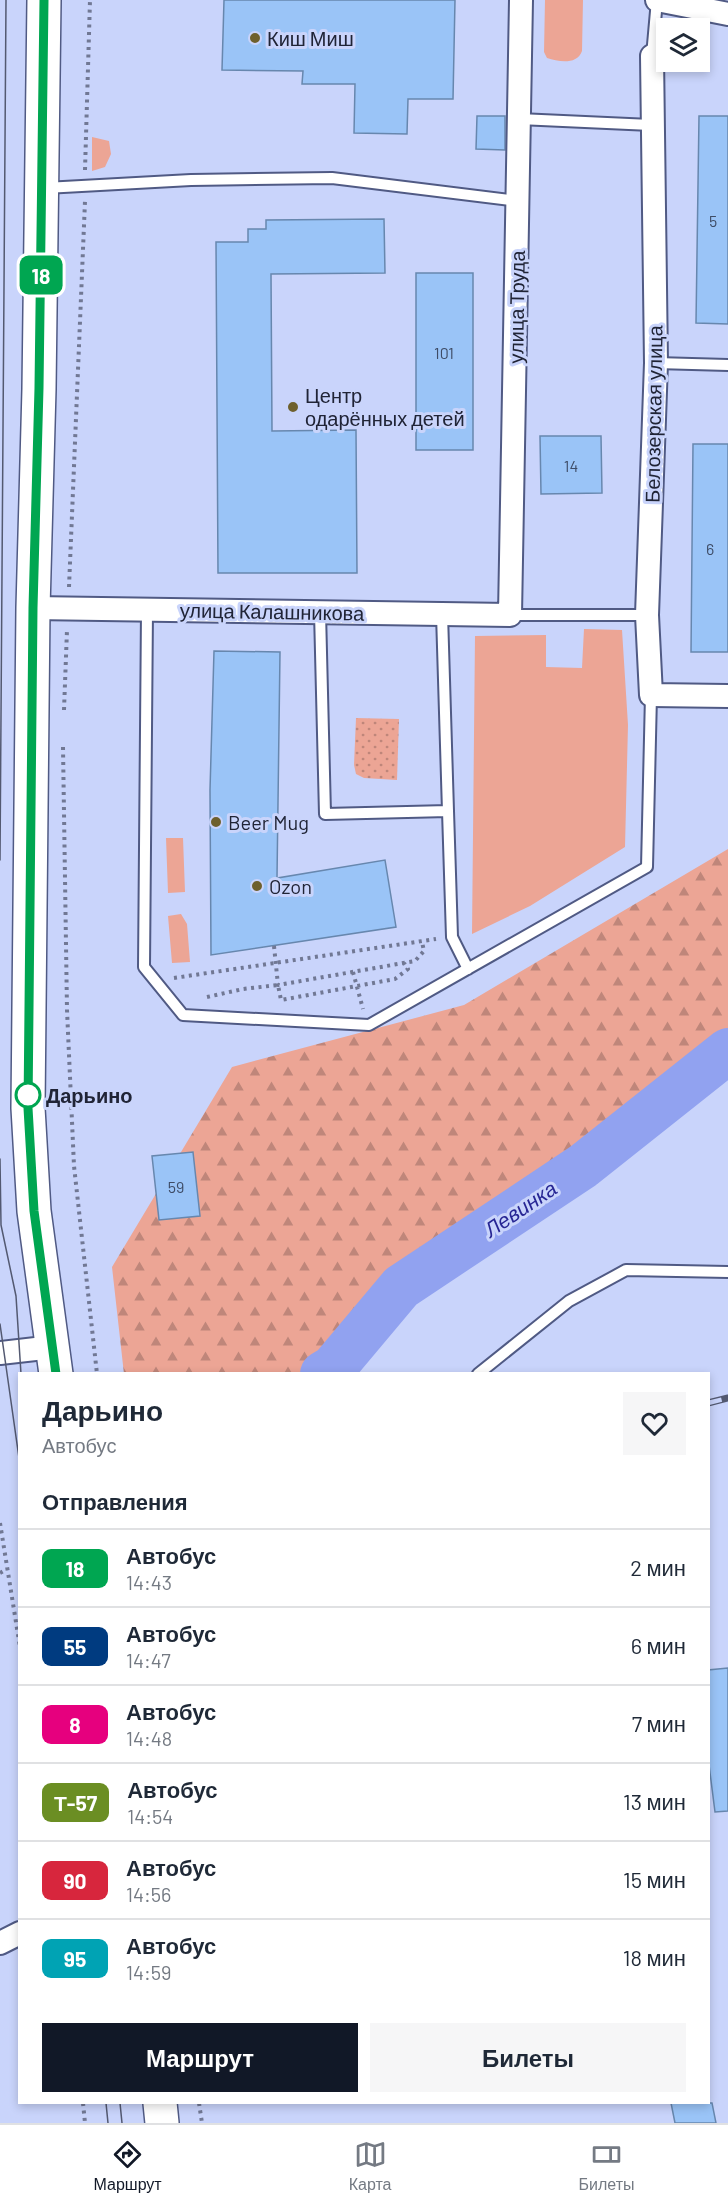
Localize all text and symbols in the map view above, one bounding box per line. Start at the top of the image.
map controls [656,18,710,72]
button: layers [656,18,710,72]
place label: Киш Миш [267,26,354,50]
marker: Киш Миш [248,31,262,45]
house number: 5 [709,211,717,230]
street label: улица Труда [503,249,529,364]
line badge: 18 [14,256,68,294]
text: 18 [32,263,50,288]
street label: Белозерская улица [639,324,667,503]
house number: 101 [434,343,454,362]
place label: Центр одарённых детей [305,383,465,430]
marker: Центр одарённых детей [286,400,300,414]
house number: 14 [564,456,578,475]
house number: 6 [706,539,714,558]
street label: улица Калашникова [180,597,365,625]
place label: Beer Mug [228,810,309,834]
marker: Beer Mug [209,815,223,829]
place label: Ozon [269,874,312,898]
marker: Ozon [250,879,264,893]
marker: Дарьино [15,1082,41,1108]
place label: Дарьино [46,1083,132,1107]
water label: Левинка [477,1175,561,1242]
house number: 59 [168,1177,184,1196]
button: heart [623,1392,686,1455]
text: Дарьино [42,1393,163,1427]
text: Автобус [42,1433,116,1457]
text: Отправления [42,1488,188,1514]
text: Автобус [126,1542,216,1568]
text: 2 мин [630,1554,686,1580]
text: 18 [66,1556,84,1581]
text: 14:43 [126,1570,172,1594]
text: Автобус [126,1620,216,1646]
text: 6 мин [631,1632,686,1658]
text: 55 [64,1634,86,1659]
text: 14:47 [126,1648,171,1672]
text: Автобус [126,1698,216,1724]
text: 7 мин [632,1710,686,1736]
text: 8 [69,1712,81,1737]
text: 14:48 [126,1726,172,1750]
text: Автобус [127,1776,217,1802]
text: 13 мин [623,1788,686,1814]
text: Т-57 [54,1790,97,1815]
text: 14:54 [127,1804,173,1828]
text: Автобус [126,1854,216,1880]
text: 15 мин [623,1866,686,1892]
text: 90 [63,1868,87,1893]
text: 14:56 [126,1882,171,1906]
text: Автобус [126,1932,216,1958]
text: 18 мин [623,1944,686,1970]
text: 95 [64,1946,86,1971]
text: 14:59 [126,1960,172,1984]
button: Маршрут [42,2023,358,2092]
button: Билеты [370,2023,686,2092]
tab: Маршрут [94,2138,162,2194]
tab: Карта [349,2138,392,2194]
tab: Билеты [579,2138,634,2194]

